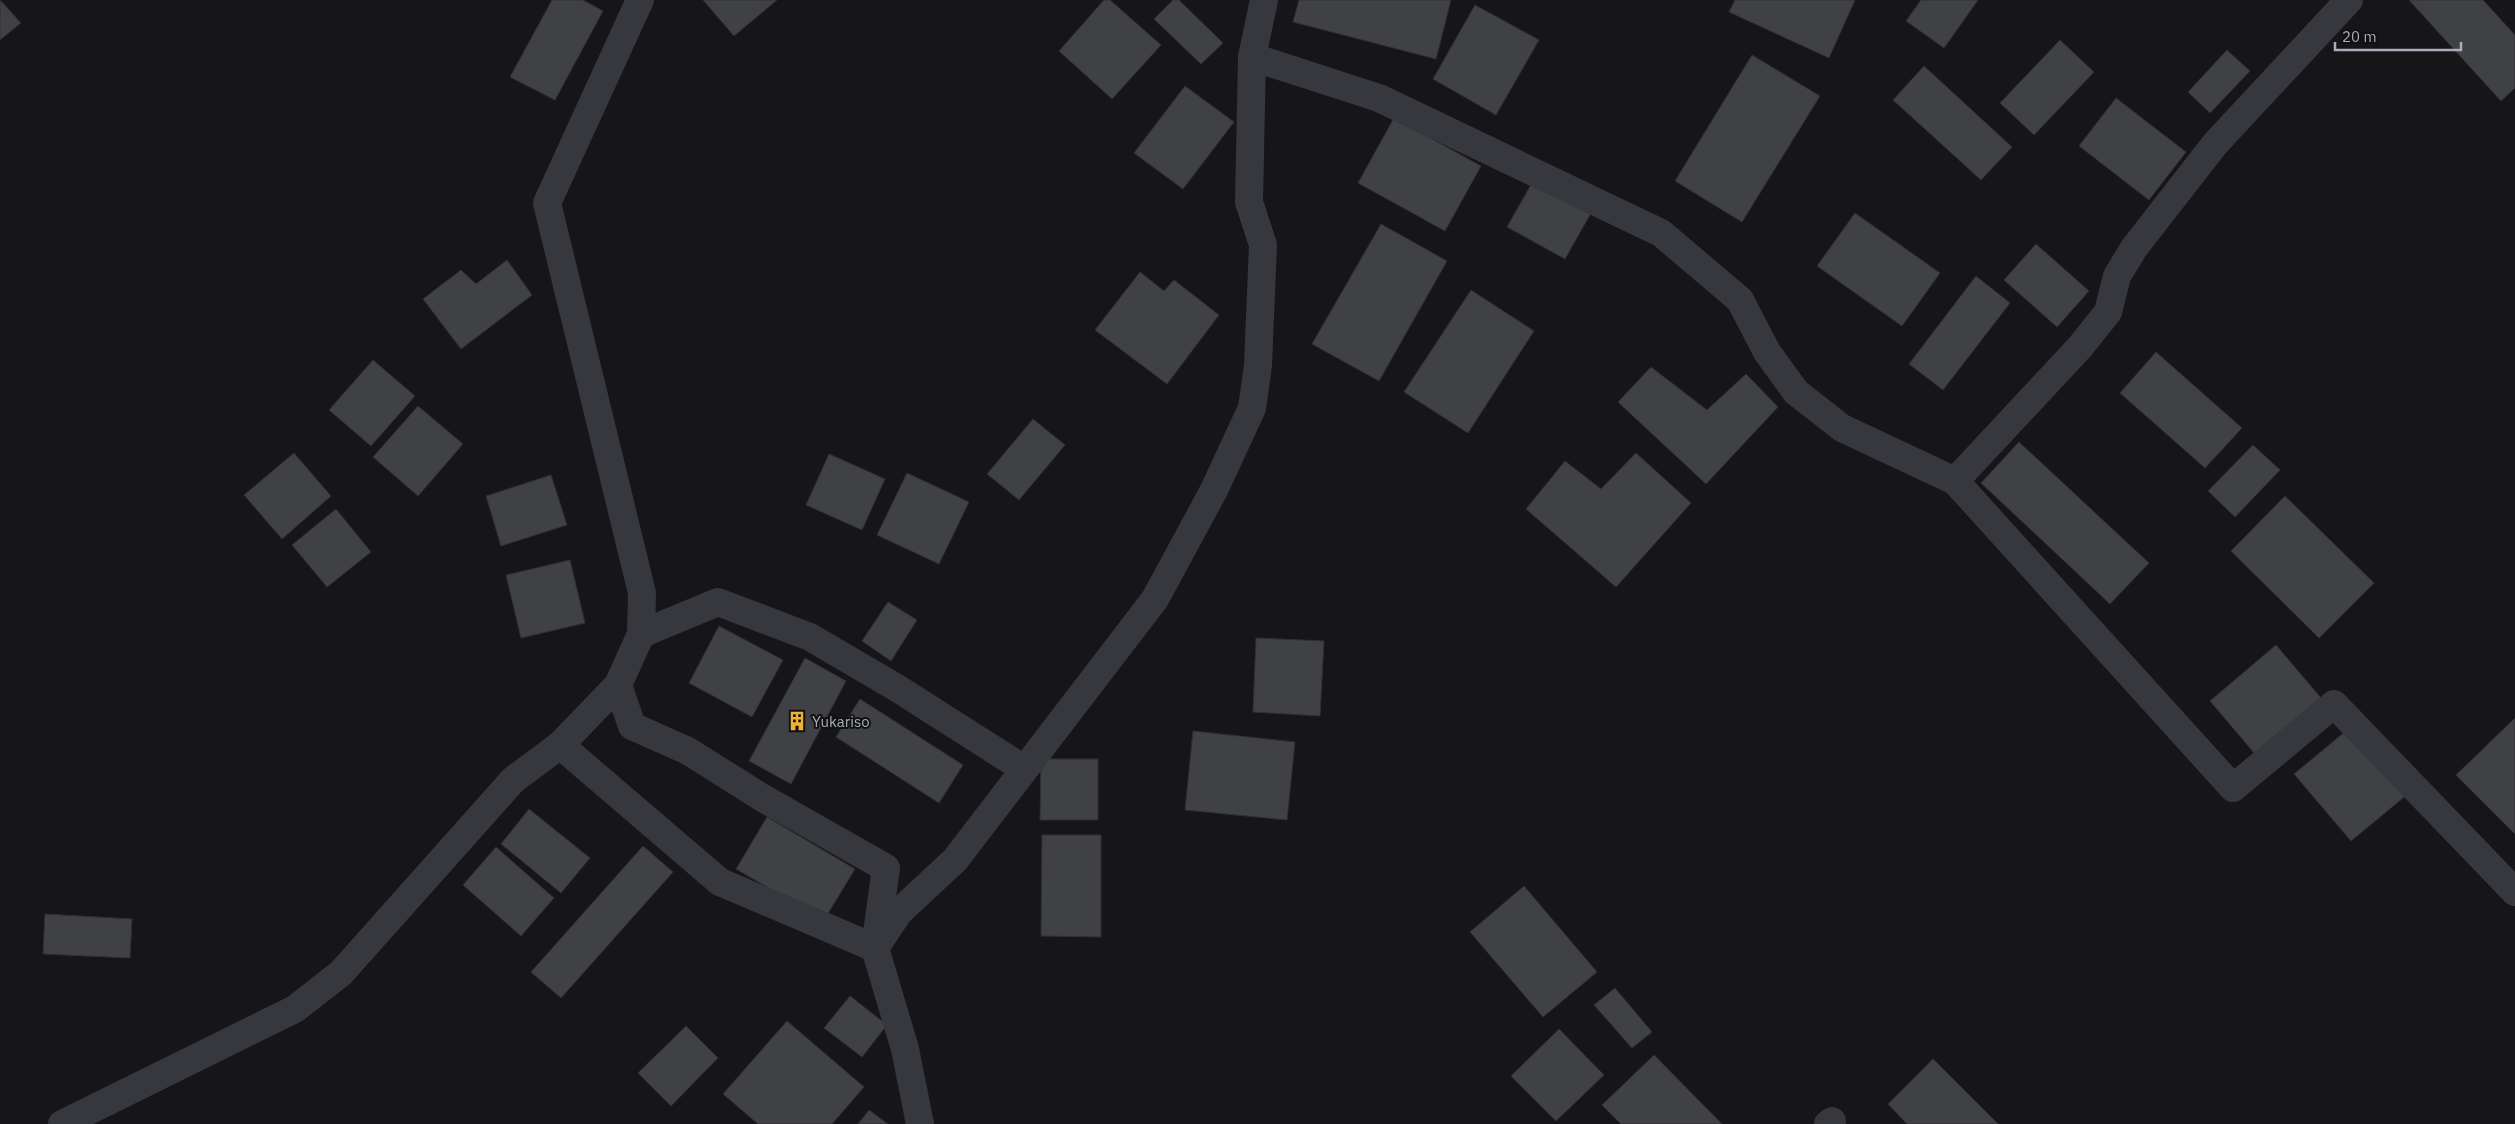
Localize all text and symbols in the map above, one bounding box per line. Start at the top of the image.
scale bar [2335,20,2461,52]
text: 20 m [2342,27,2377,46]
building icon: Yukariso [786,710,808,732]
place label: Yukariso [812,712,870,731]

